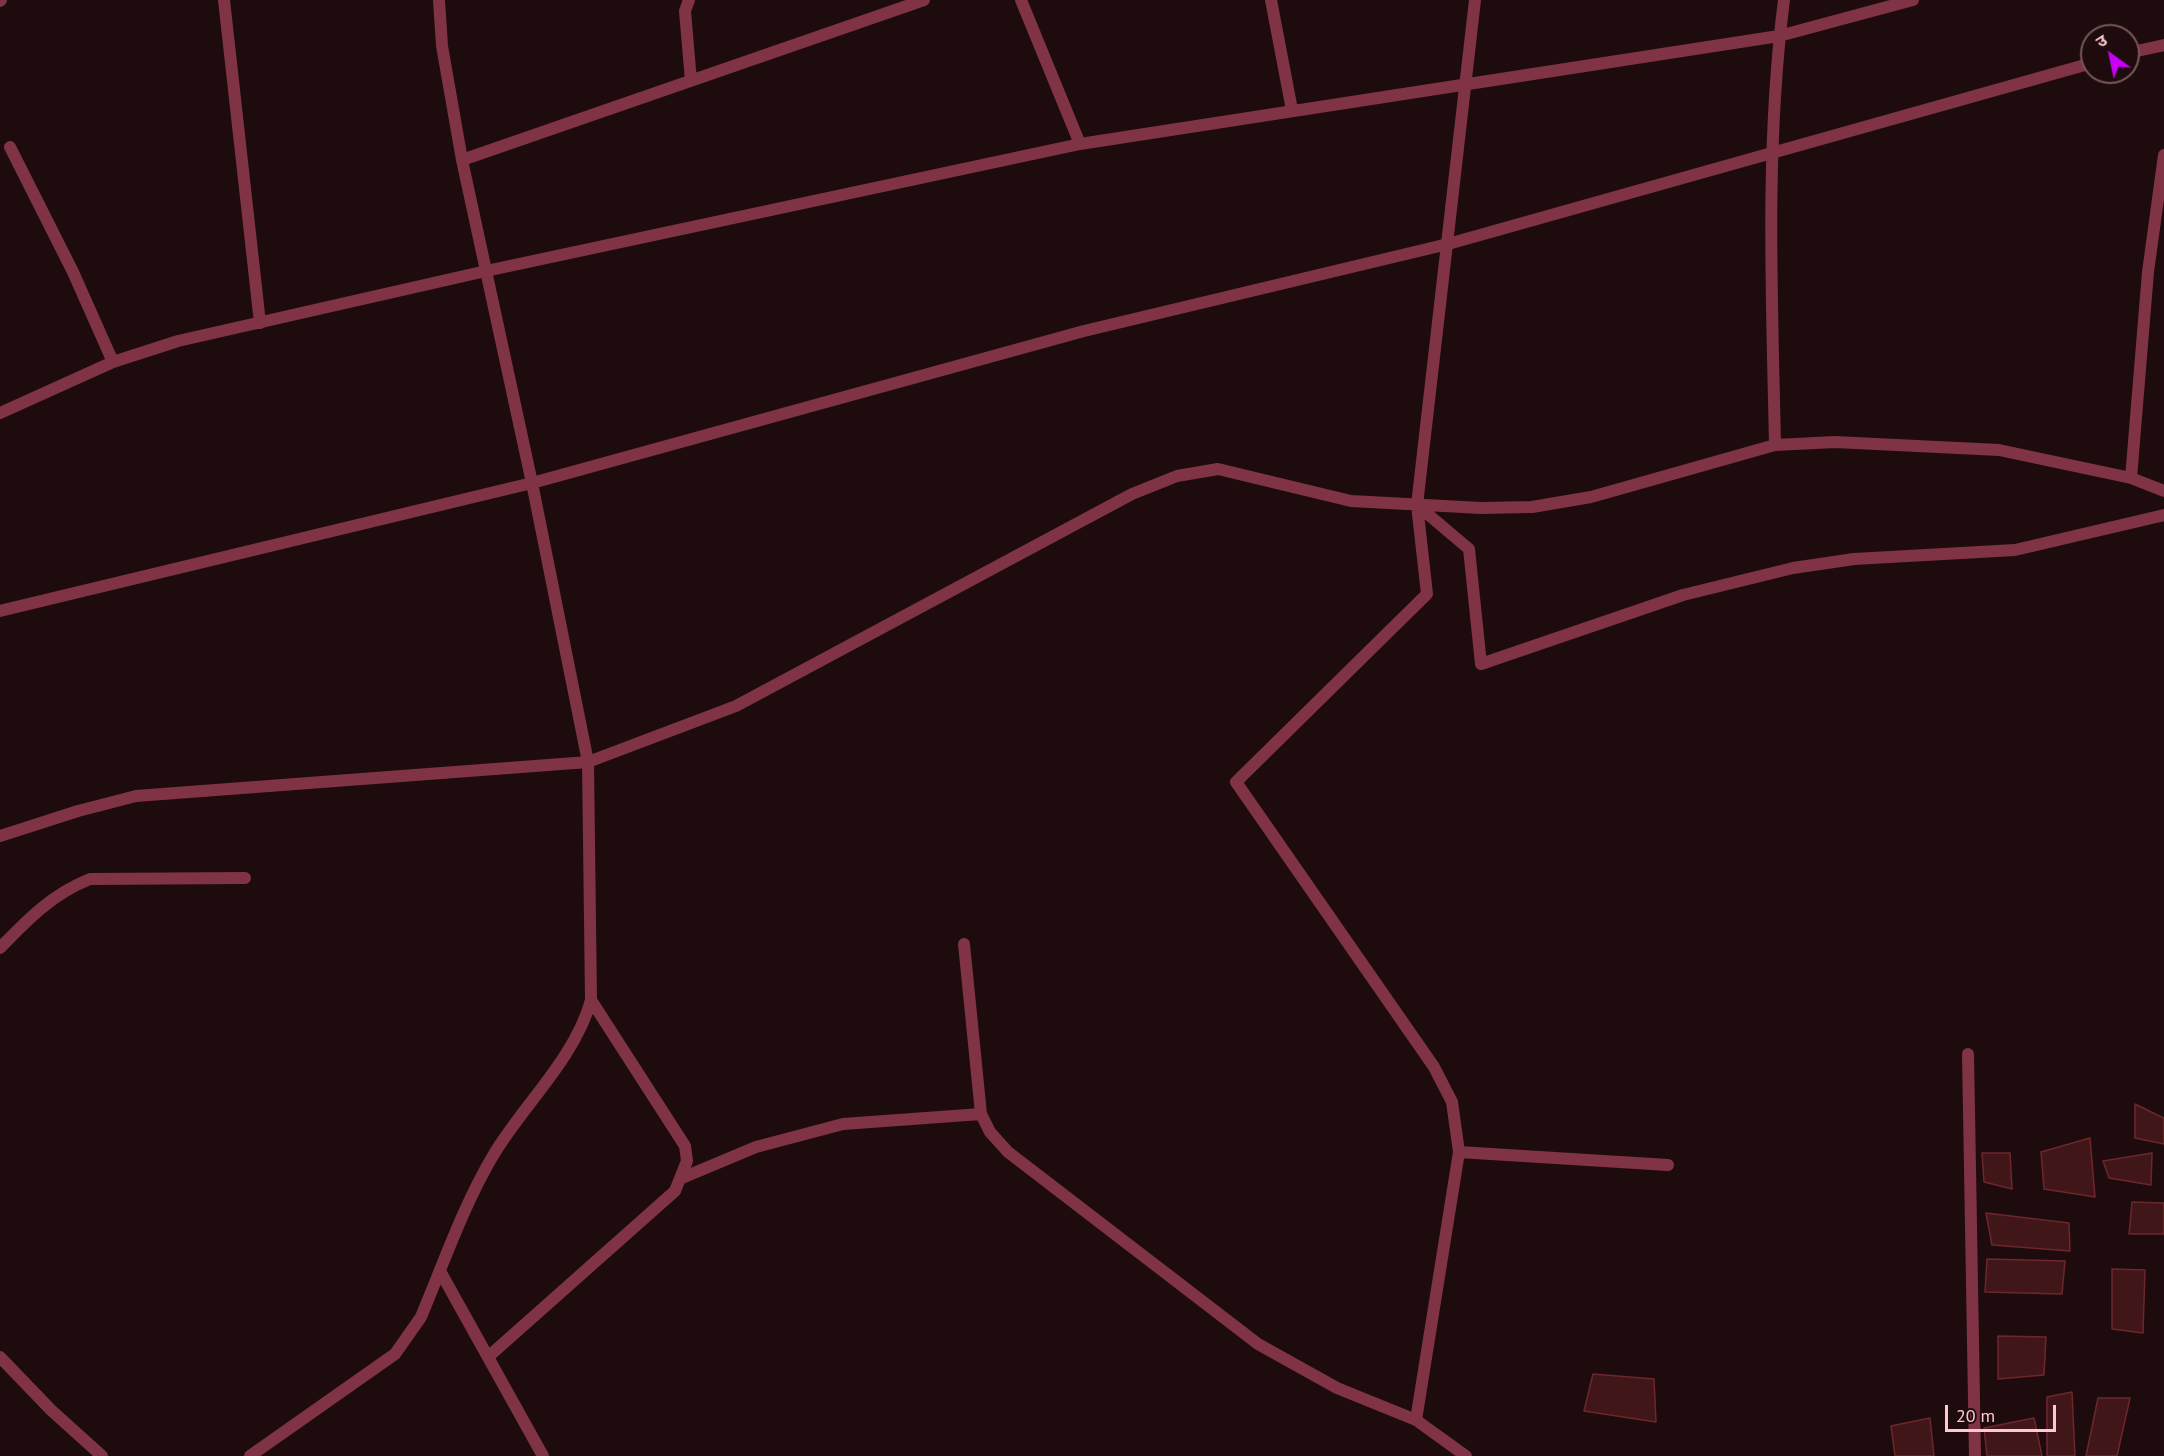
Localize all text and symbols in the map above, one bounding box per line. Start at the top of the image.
north arrow [2080,24,2140,84]
text: उ [2092,30,2111,52]
scale bar [1948,1393,2059,1431]
text: 20 m [1956,1404,1995,1427]

